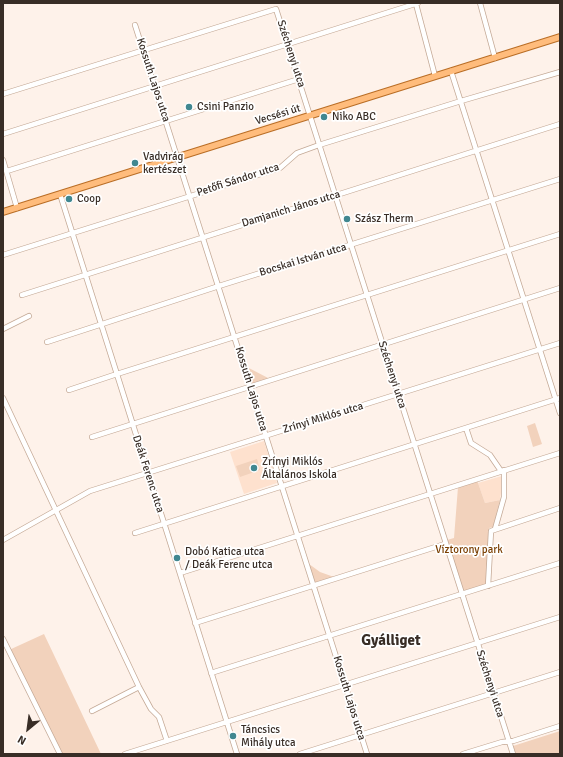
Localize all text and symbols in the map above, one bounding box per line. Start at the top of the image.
street label: Széchenyi utca [274,19,308,89]
street label: Kossuth Lajos utca [133,36,173,124]
place label: Csini Panzio [197,100,254,114]
marker: Csini Panzio [184,102,194,112]
street label: Vecsési út [254,102,302,128]
place label: Niko ABC [332,110,376,124]
marker: Niko ABC [319,112,329,122]
place label: Vadvirág kertészet [143,150,186,176]
marker: Vadvirág kertészet [130,158,140,168]
street label: Petőfi Sándor utca [195,160,281,200]
street label: Damjanich János utca [240,188,342,230]
place label: Coop [77,192,101,206]
marker: Coop [64,194,74,204]
place label: Szász Therm [355,212,413,226]
marker: Szász Therm [342,214,352,224]
street label: Bocskai István utca [258,240,348,280]
street label: Széchenyi utca [375,340,409,410]
street label: Kossuth Lajos utca [232,345,270,433]
street label: Zrínyi Miklós utca [281,399,365,437]
street label: Deák Ferenc utca [129,434,167,514]
place label: Zrínyi Miklós Általános Iskola [262,455,337,481]
marker: Zrínyi Miklós Általános Iskola [249,463,259,473]
park label: Víztorony park [435,543,503,557]
place label: Dobó Katica utca / Deák Ferenc utca [185,545,273,571]
marker: Dobó Katica utca / Deák Ferenc utca [172,553,182,563]
district label: Gyálliget [361,632,421,650]
street label: Széchenyi utca [473,649,507,719]
street label: Kossuth Lajos utca [330,654,368,742]
north arrow [8,709,48,749]
place label: Táncsics Mihály utca [241,723,296,749]
marker: Táncsics Mihály utca [228,731,238,741]
text: N [15,732,28,747]

